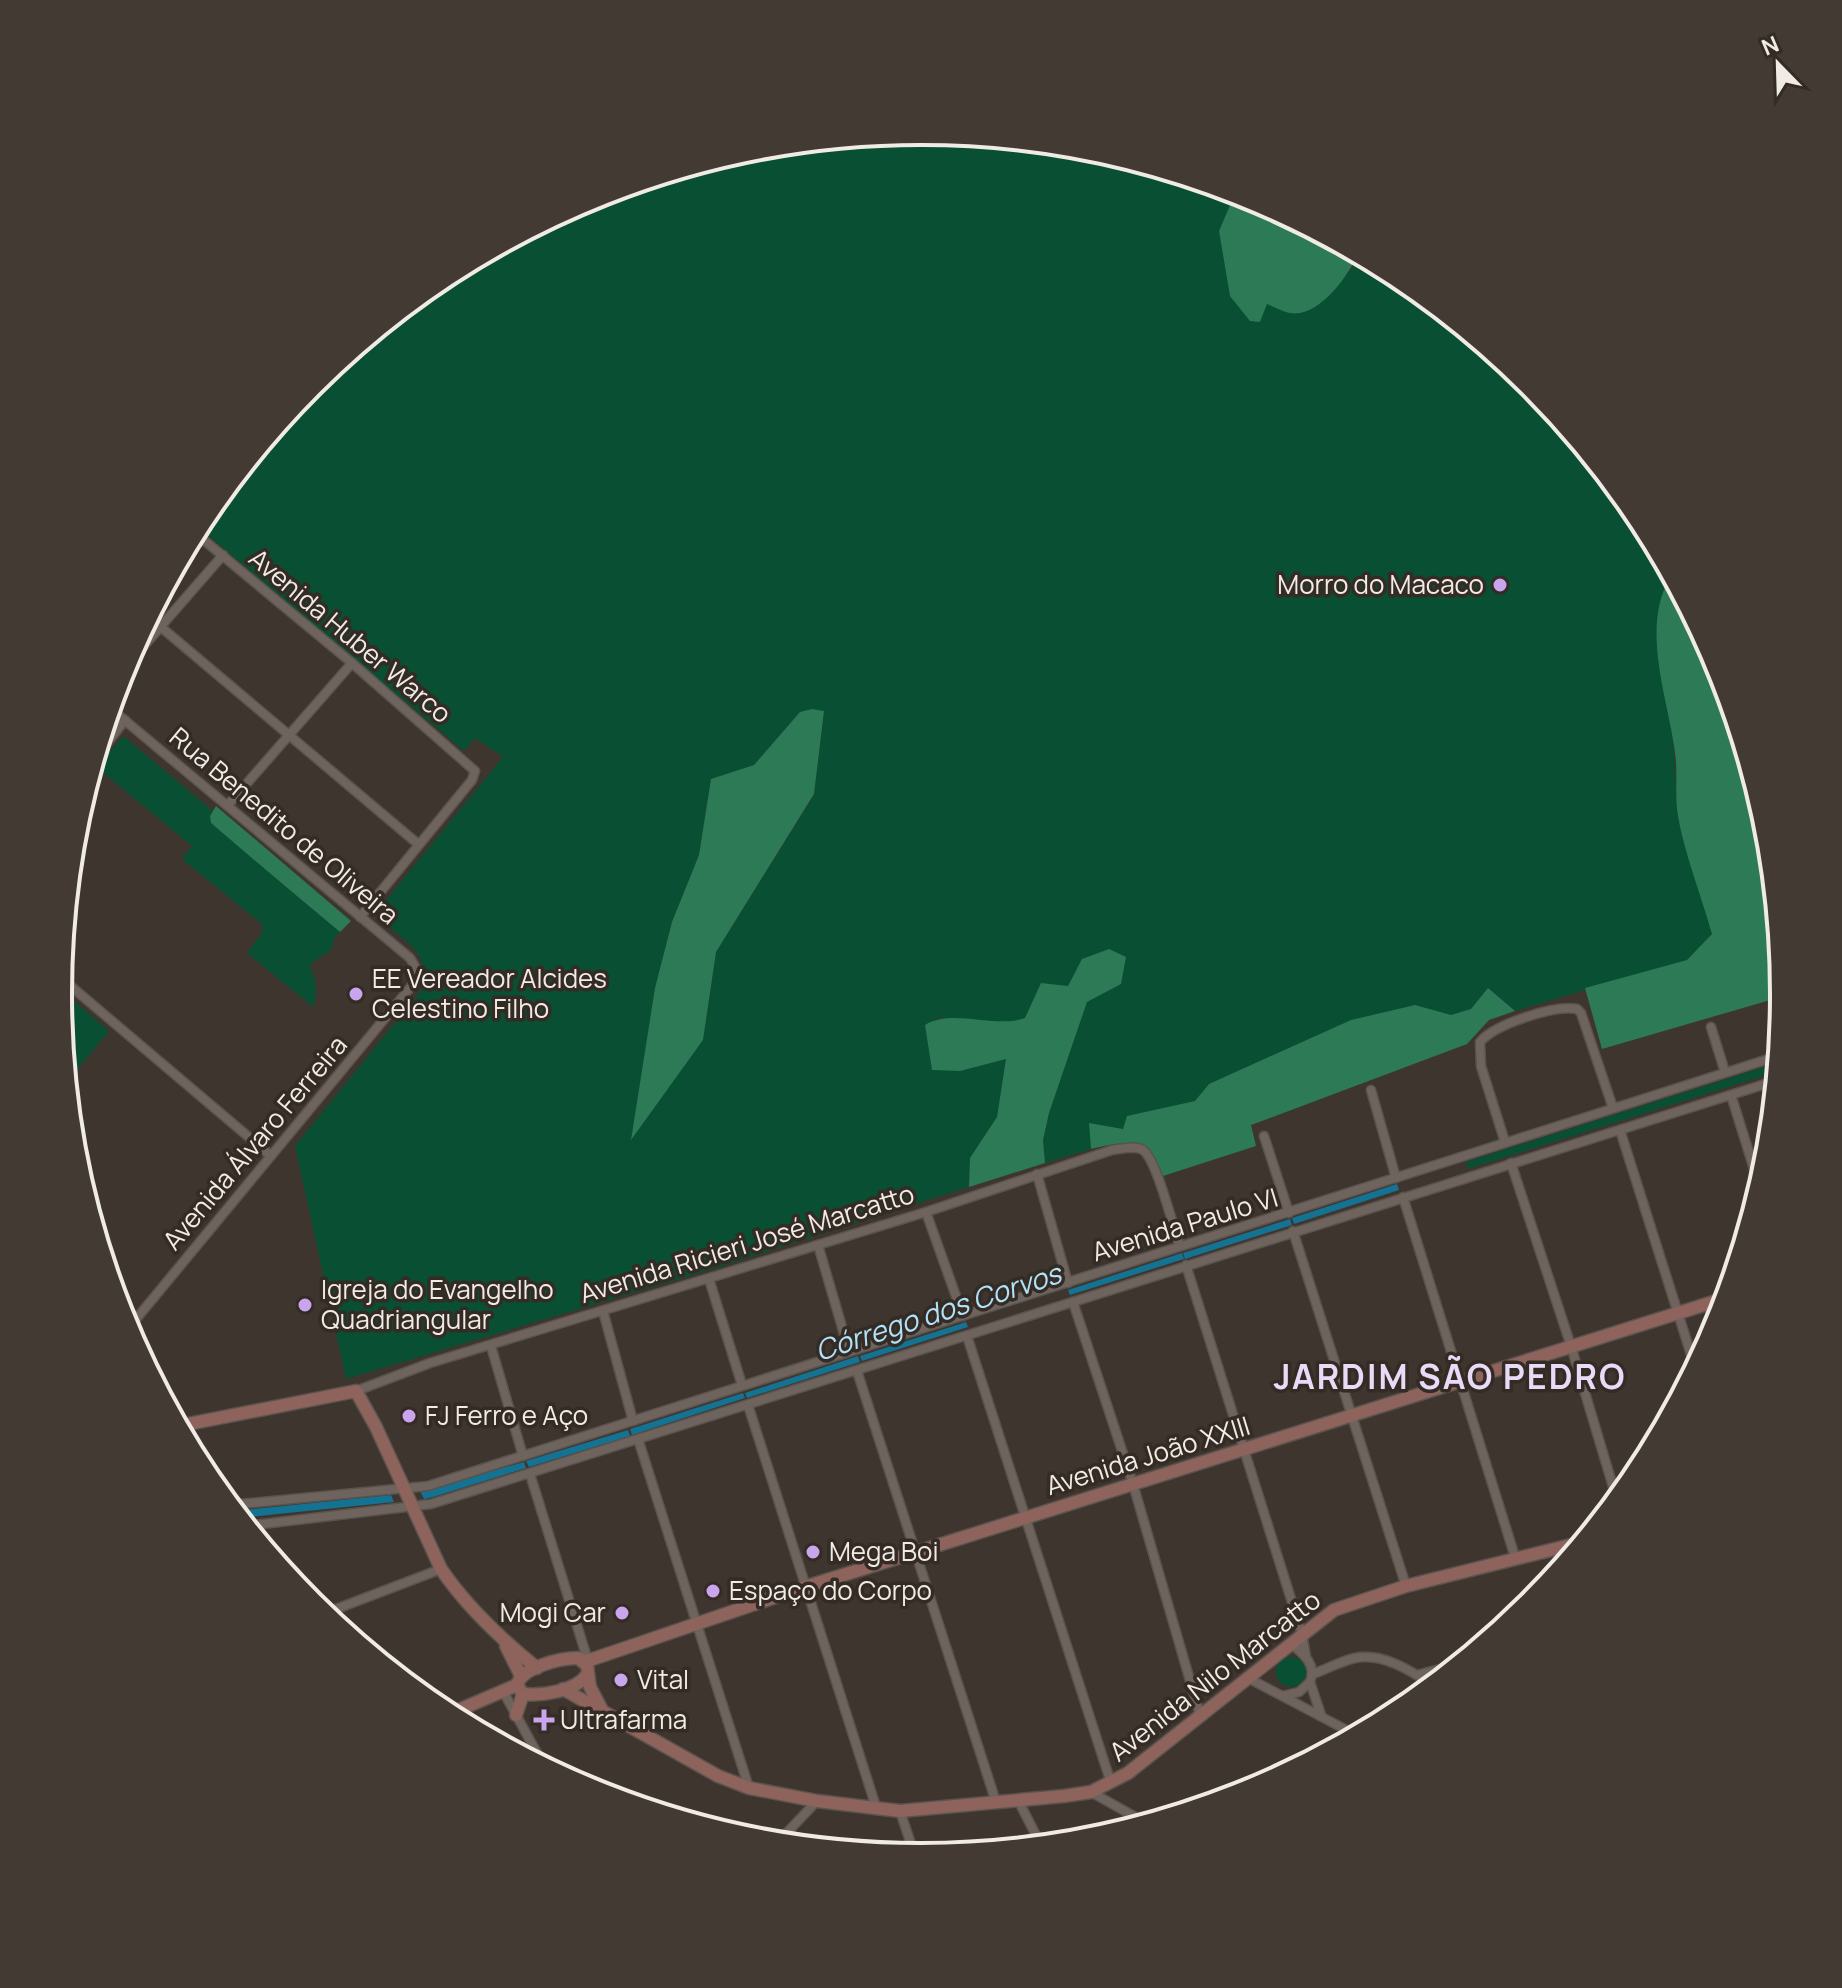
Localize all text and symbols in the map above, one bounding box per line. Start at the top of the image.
north arrow [1738,24,1818,104]
text: N [1757,29,1783,62]
street label: Avenida Huber Warco [242,540,459,731]
place label: Morro do Macaco [1277,566,1484,602]
marker: Morro do Macaco [1491,576,1509,594]
street label: Rua Benedito de Oliveira [162,719,407,932]
place label: EE Vereador Alcides Celestino Filho [372,960,607,1026]
marker: EE Vereador Alcides Celestino Filho [347,985,365,1003]
street label: Avenida Álvaro Ferreira [154,1028,355,1257]
street label: Avenida Ricieri José Marcatto [575,1175,918,1311]
street label: Avenida Paulo VI [1087,1179,1282,1269]
water label: Córrego dos Corvos [810,1253,1068,1369]
place label: Igreja do Evangelho Quadriangular [321,1271,554,1337]
marker: Igreja do Evangelho Quadriangular [296,1296,314,1314]
district label: JARDIM SÃO PEDRO [1274,1353,1626,1399]
place label: FJ Ferro e Aço [425,1397,588,1433]
marker: FJ Ferro e Aço [400,1407,418,1425]
street label: Avenida João XXIII [1041,1407,1254,1503]
place label: Mega Boi [829,1533,938,1569]
marker: Mega Boi [804,1543,822,1561]
place label: Espaço do Corpo [729,1572,932,1608]
street label: Avenida Nilo Marcatto [1101,1581,1327,1769]
marker: Espaço do Corpo [704,1582,722,1600]
place label: Mogi Car [500,1594,606,1630]
marker: Mogi Car [613,1604,631,1622]
place label: Vital [637,1661,689,1697]
marker: Vital [612,1671,630,1689]
place label: Ultrafarma [560,1701,687,1737]
marker: Ultrafarma [535,1711,553,1729]

